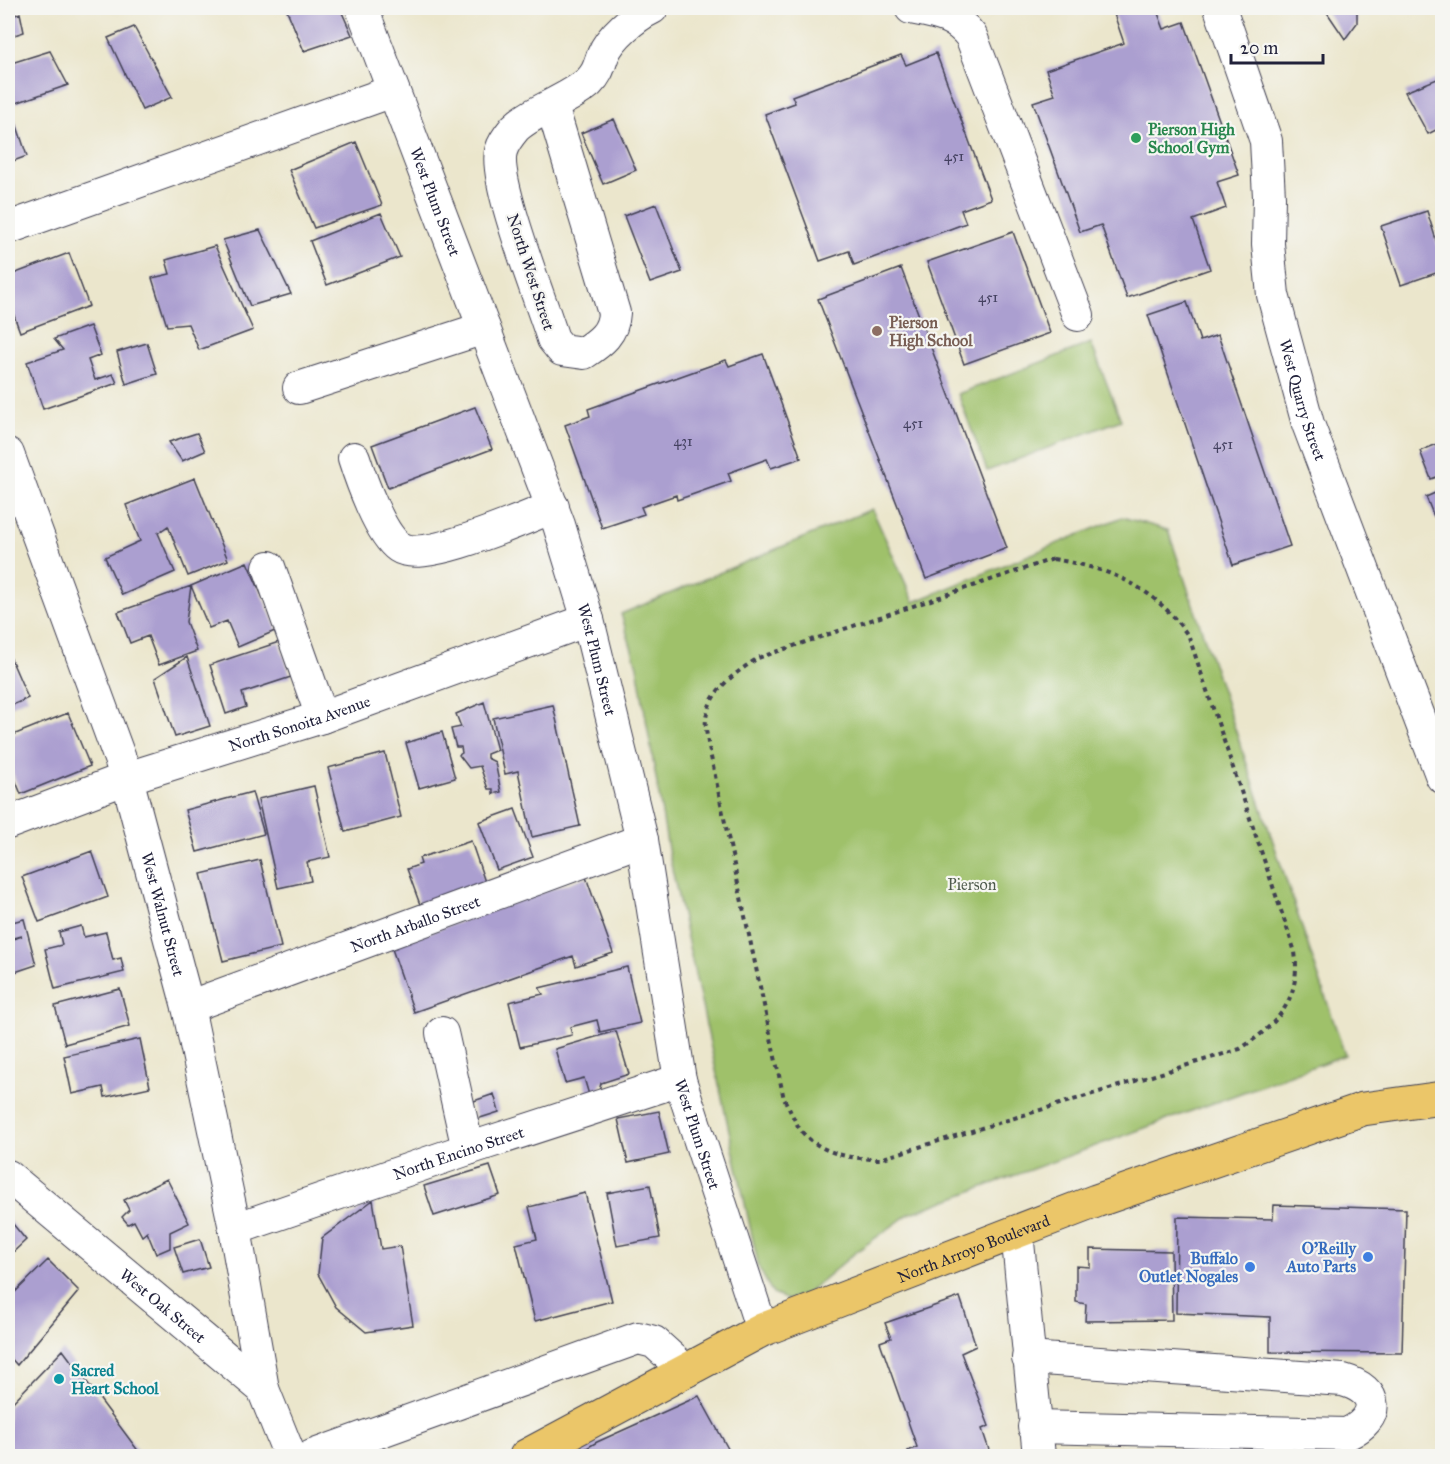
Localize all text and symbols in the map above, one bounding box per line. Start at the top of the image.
scale bar [1231,27,1322,65]
text: 20 m [1240,37,1278,59]
place label: Pierson High School Gym [1148,120,1235,158]
marker: Pierson High School Gym [1129,131,1143,145]
street label: West Plum Street [406,144,465,259]
house number: 451 [944,148,964,165]
street label: North West Street [503,211,559,333]
house number: 451 [978,289,998,306]
place label: Pierson High School [889,313,973,351]
marker: Pierson High School [870,324,884,338]
street label: West Quarry Street [1276,337,1330,463]
house number: 451 [903,415,923,432]
house number: 431 [674,433,693,450]
house number: 451 [1213,436,1233,453]
street label: West Plum Street [574,601,621,718]
street label: North Sonoita Avenue [226,691,373,755]
street label: West Walnut Street [138,850,189,979]
park label: Pierson [948,875,997,894]
street label: North Arballo Street [348,891,483,956]
street label: West Plum Street [671,1077,725,1192]
street label: North Encino Street [390,1122,526,1184]
street label: North Arroyo Boulevard [894,1210,1052,1286]
place label: O'Reilly Auto Parts [1285,1239,1357,1276]
place label: Buffalo Outlet Nogales [1139,1249,1238,1287]
marker: O'Reilly Auto Parts [1361,1250,1375,1264]
marker: Buffalo Outlet Nogales [1243,1260,1257,1274]
street label: West Oak Street [116,1264,210,1347]
place label: Sacred Heart School [71,1361,159,1398]
marker: Sacred Heart School [52,1372,66,1386]

